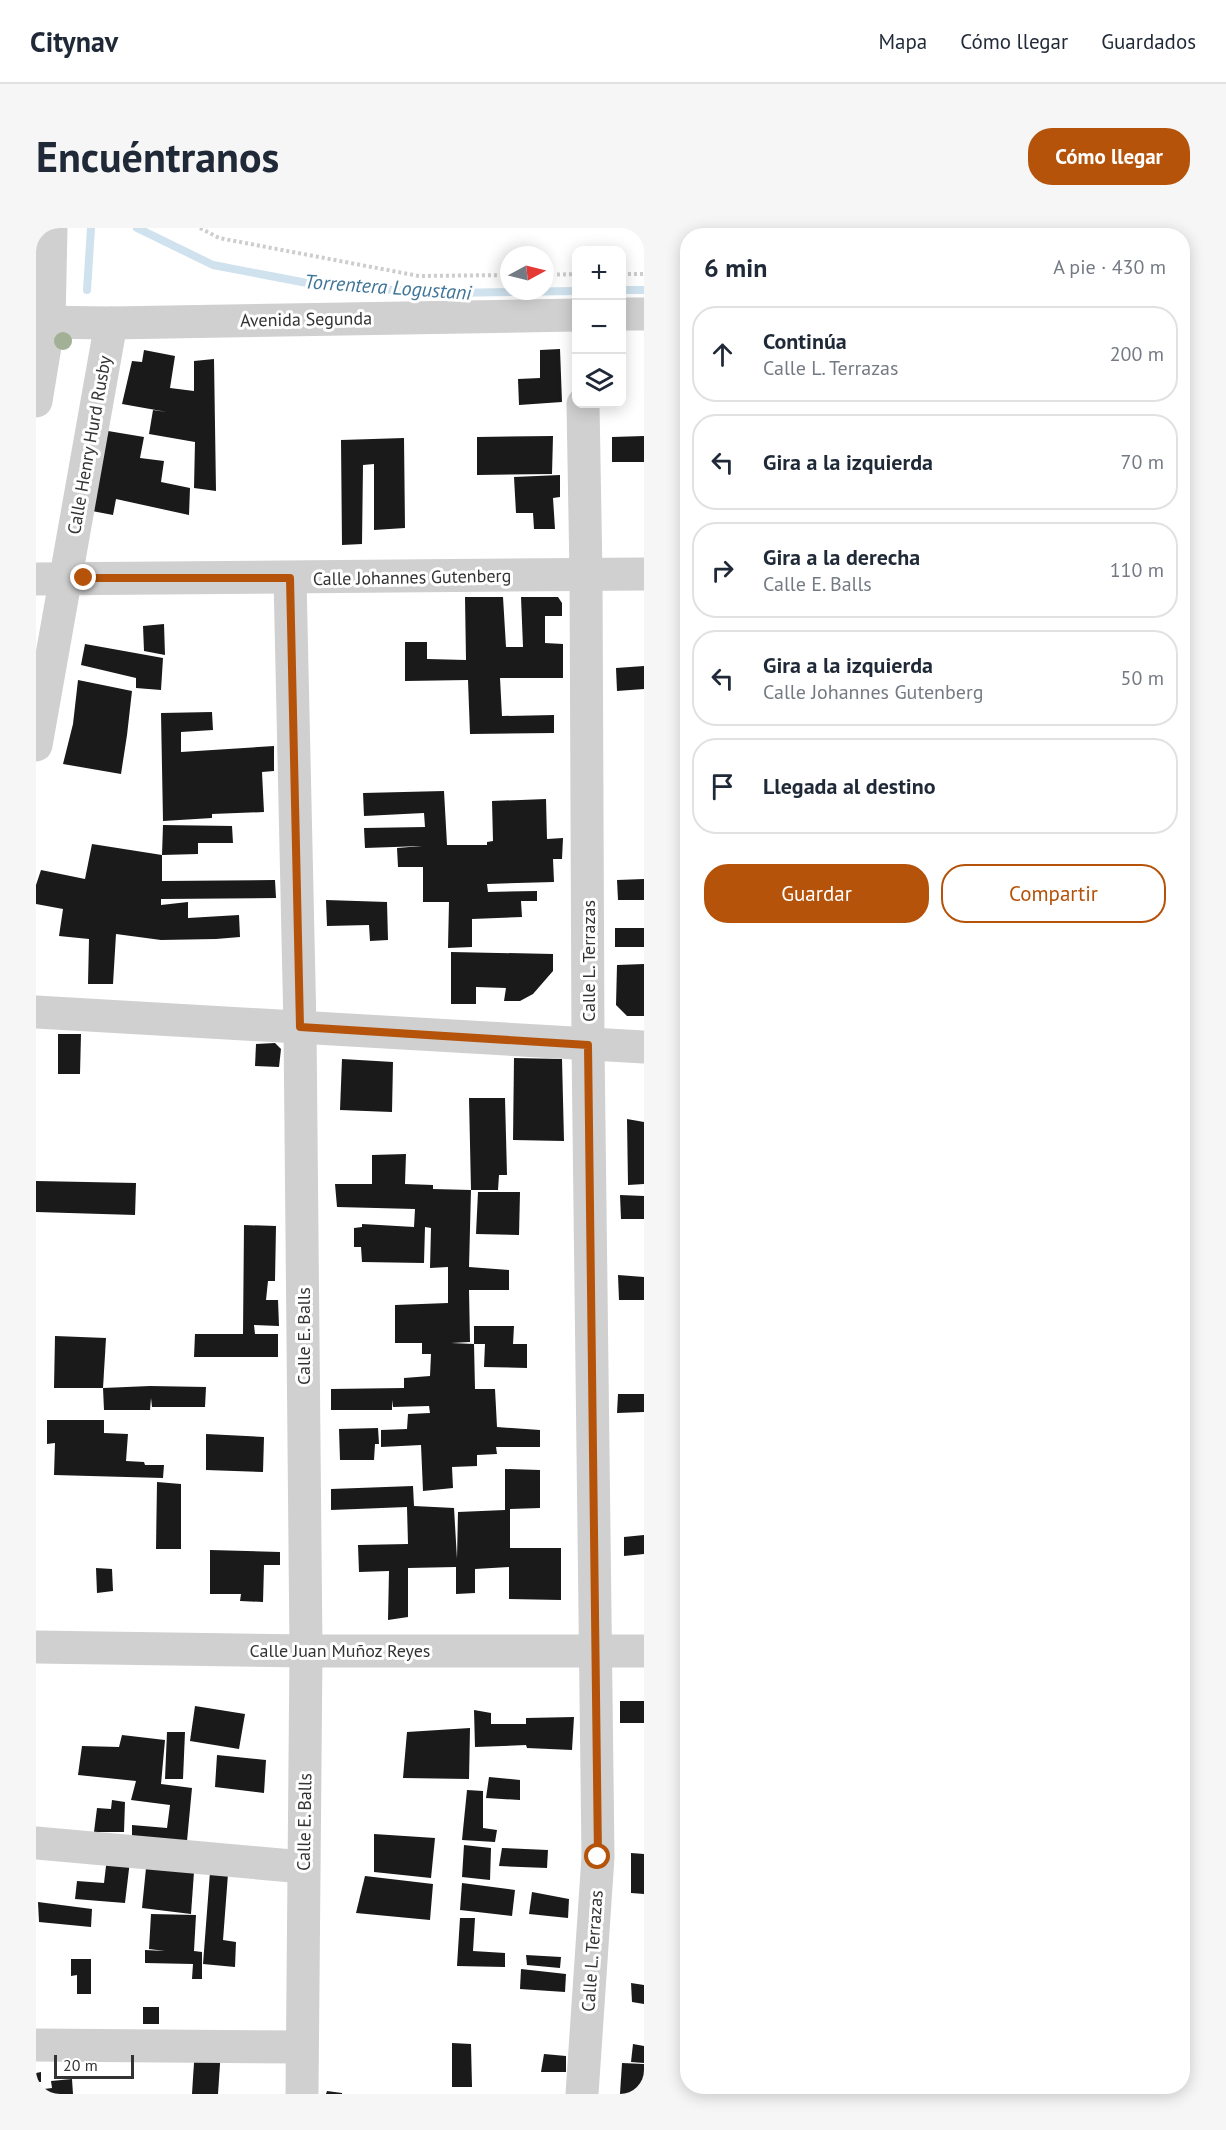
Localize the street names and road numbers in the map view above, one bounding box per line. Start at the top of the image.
street label: Avenida Segunda [240,306,372,332]
street label: Calle Henry Hurd Rusby [62,353,116,536]
street label: Calle Johannes Gutenberg [313,564,511,590]
street label: Calle L. Terrazas [577,900,600,1022]
street label: Calle E. Balls [292,1287,315,1385]
street label: Calle Juan Muñoz Reyes [250,1639,430,1662]
street label: Calle E. Balls [292,1773,316,1871]
street label: Calle L. Terrazas [576,1889,608,2013]

